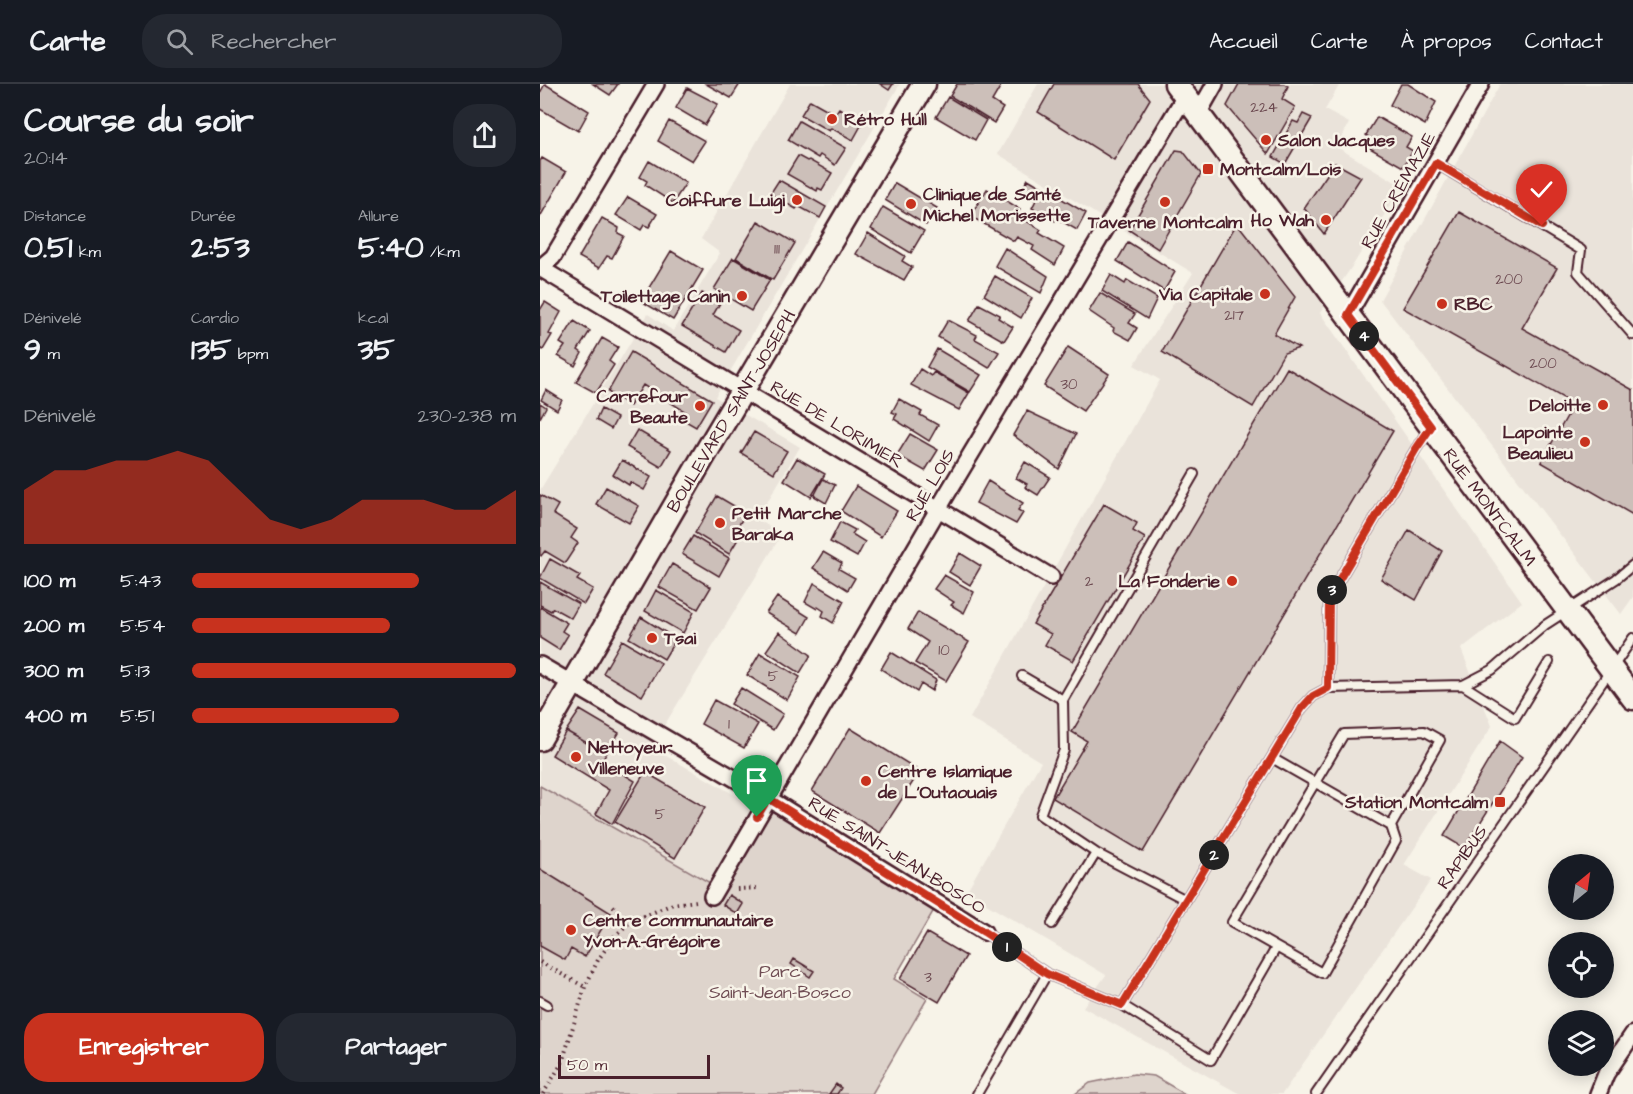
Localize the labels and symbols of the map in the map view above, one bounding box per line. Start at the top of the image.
house number: 224 [1250,97,1278,118]
place label: Rétro Hull [844,107,927,132]
marker: Rétro Hull [825,112,839,126]
street label: RUE CRÉMAZIE [1355,127,1442,253]
place label: Salon Jacques [1277,128,1395,153]
marker: Salon Jacques [1259,133,1273,147]
place label: Montcalm/Lois [1220,157,1341,182]
marker: Montcalm/Lois [1201,162,1215,176]
pin [1516,164,1567,226]
place label: Clinique de Santé Michel Morissette [923,182,1071,228]
place label: Coiffure Luigi [666,188,785,214]
marker: Coiffure Luigi [790,193,804,207]
marker: Taverne Montcalm [1158,195,1172,209]
marker: Clinique de Santé Michel Morissette [904,197,918,211]
place label: Ho Wah [1251,208,1315,233]
place label: Taverne Montcalm [1087,210,1243,235]
marker: Ho Wah [1319,213,1333,227]
house number: 111 [774,239,780,260]
house number: 200 [1495,269,1523,290]
place label: Via Capitale [1158,282,1253,307]
place label: Toilettage Canin [600,284,730,310]
marker: Via Capitale [1258,287,1272,301]
marker: Toilettage Canin [735,289,749,303]
place label: RBC [1454,292,1493,317]
marker: RBC [1435,297,1449,311]
street label: BOULEVARD SAINT-JOSEPH [661,305,802,517]
house number: 217 [1224,305,1244,326]
pin: 4 [1349,321,1379,351]
house number: 200 [1529,353,1557,374]
house number: 30 [1060,374,1078,395]
street label: RUE DE LORIMIER [765,375,908,474]
place label: Carrefour Beaute [597,384,688,430]
place label: Deloitte [1530,393,1591,418]
marker: Deloitte [1596,398,1610,412]
marker: Carrefour Beaute [693,399,707,413]
place label: Lapointe Beaulieu [1502,420,1573,466]
marker: Lapointe Beaulieu [1578,435,1592,449]
street label: RUE MONTCALM [1437,443,1542,572]
street label: RUE LOIS [900,445,961,526]
place label: Petit Marche Baraka [732,501,842,547]
marker: Petit Marche Baraka [713,516,727,530]
place label: La Fonderie [1118,569,1220,594]
house number: 2 [1085,571,1094,592]
marker: La Fonderie [1225,574,1239,588]
pin: 3 [1317,575,1347,605]
place label: Tsai [663,626,696,651]
marker: Tsai [645,631,659,645]
house number: 10 [938,640,950,661]
house number: 5 [768,666,779,687]
house number: 1 [728,714,730,735]
place label: Nettoyeur Villeneuve [587,735,672,781]
marker: Nettoyeur Villeneuve [569,750,583,764]
pin [731,755,782,817]
place label: Centre Islamique de L'Outaouais [877,759,1013,805]
marker: Centre Islamique de L'Outaouais [859,774,873,788]
place label: Station Montcalm [1344,790,1489,815]
street label: RUE SAINT-JEAN-BOSCO [803,791,990,920]
marker: Station Montcalm [1493,795,1507,809]
house number: 5 [655,804,666,825]
street label: RAPIBUS [1431,820,1494,894]
pin: 2 [1199,840,1229,870]
north arrow [1548,854,1614,920]
place label: Centre communautaire Yvon-A.-Grégoire [583,908,774,955]
marker: Centre communautaire Yvon-A.-Grégoire [564,923,578,937]
pin: 1 [992,932,1022,962]
park label: Parc Saint-Jean-Bosco [709,959,851,1005]
house number: 3 [924,967,932,988]
scale bar [558,1052,710,1080]

